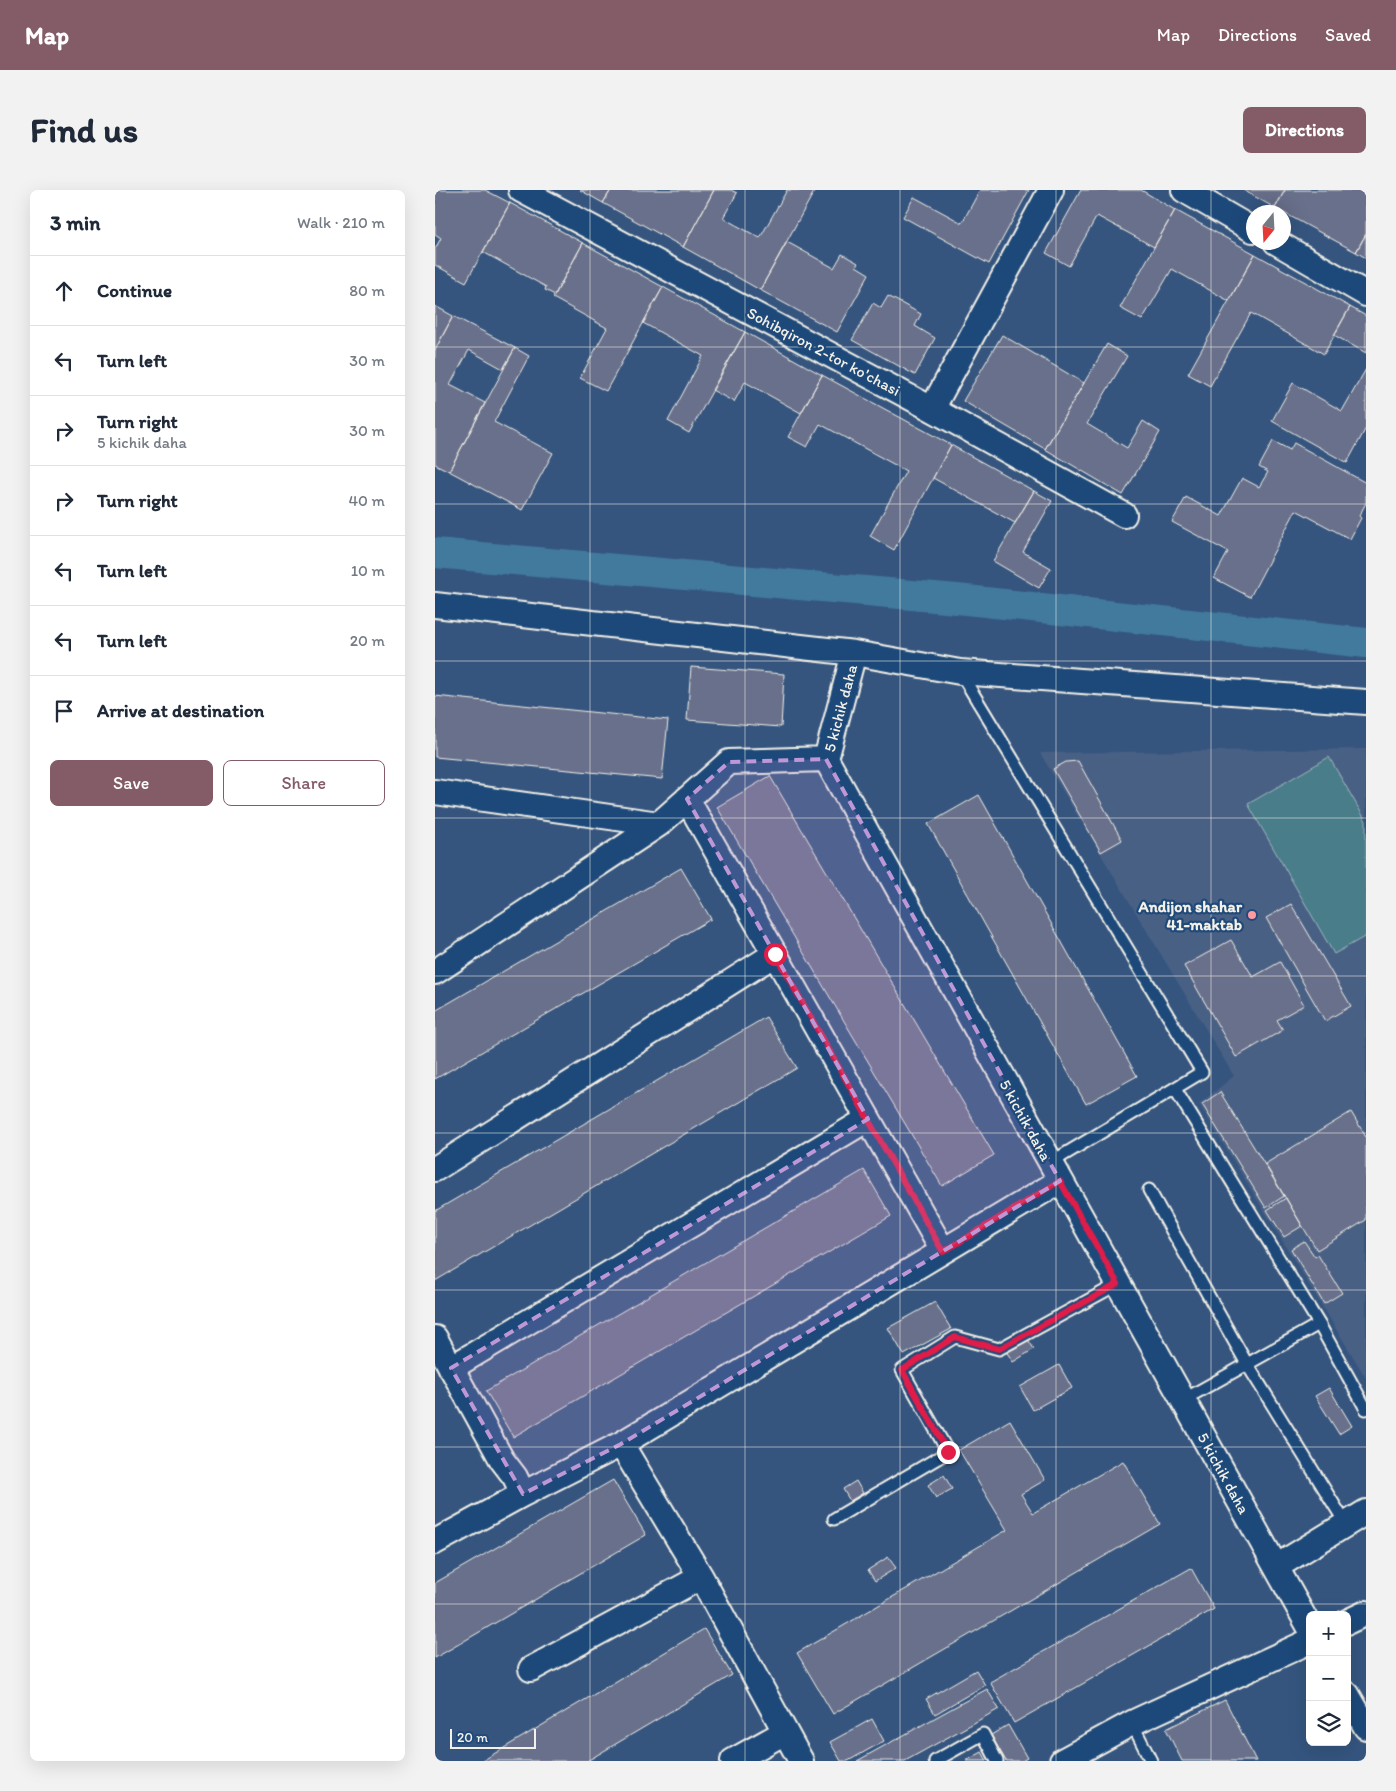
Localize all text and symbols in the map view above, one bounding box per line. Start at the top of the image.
text: Map [25,21,69,50]
text: Map [1157,24,1190,46]
text: Directions [1218,24,1297,46]
text: Saved [1325,24,1371,46]
button: Directions [1243,107,1366,153]
text: Find us [30,109,138,151]
north arrow [1246,205,1291,250]
text: 3 min [50,210,100,235]
text: Walk · 210 m [297,213,385,232]
icon: ahead [50,277,78,305]
text: Continue [97,279,172,302]
text: 80 m [349,281,385,300]
street label: Sohibqiron 2-tor ko'chasi [744,303,904,400]
icon: left [50,347,78,375]
text: Turn left [97,349,167,372]
text: 30 m [349,351,385,370]
text: Turn right [97,410,178,433]
icon: right [50,417,78,445]
text: 30 m [349,421,385,440]
text: 5 kichik daha [97,433,187,452]
icon: right [50,487,78,515]
text: Turn right [97,489,178,512]
text: 40 m [348,491,385,510]
icon: left [50,557,78,585]
text: Turn left [97,559,167,582]
text: 10 m [351,561,385,580]
icon: left [50,627,78,655]
text: Turn left [97,629,167,652]
text: 20 m [350,631,385,650]
street label: 5 kichik daha [820,662,861,754]
icon: arrive [50,697,78,725]
text: Arrive at destination [97,699,264,722]
button: Save [50,760,213,806]
button: Share [223,760,385,806]
place label: Andijon shahar 41-maktab [1137,897,1243,934]
marker: Andijon shahar 41-maktab [1246,909,1258,921]
route start [764,943,787,966]
street label: 5 kichik daha [995,1076,1056,1165]
street label: 5 kichik daha [1193,1429,1254,1518]
route end [937,1441,960,1464]
map controls [1306,1611,1351,1746]
button: + [1306,1611,1351,1656]
button: − [1306,1656,1351,1701]
button: layers [1306,1701,1351,1746]
scale bar [450,1726,536,1749]
text: 20 m [457,1729,488,1746]

